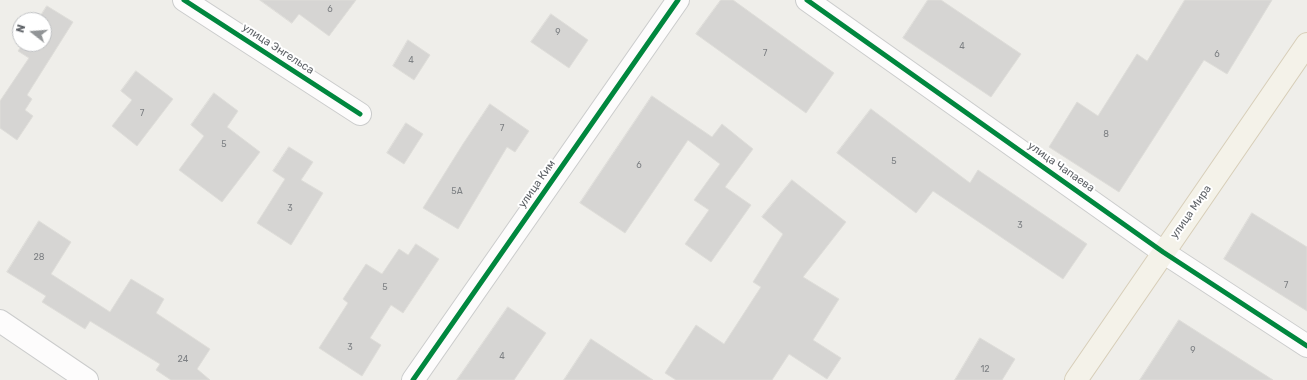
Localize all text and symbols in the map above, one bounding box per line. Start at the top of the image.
house number: 6 [327,4,333,14]
north arrow [12,12,52,52]
street label: улица Энгельса [240,21,316,77]
text: N [14,23,28,34]
house number: 9 [555,27,561,37]
house number: 4 [959,41,965,51]
house number: 7 [763,48,767,58]
house number: 6 [1214,49,1220,59]
house number: 4 [408,55,414,65]
house number: 7 [140,108,144,118]
house number: 7 [500,123,504,133]
house number: 8 [1103,129,1109,139]
house number: 5 [221,139,227,149]
street label: улица Чапаева [1025,139,1097,195]
house number: 5 [891,156,897,166]
street label: улица Ким [516,157,558,211]
house number: 6 [636,160,642,170]
street label: улица Мира [1168,183,1214,241]
house number: 5А [451,186,463,196]
house number: 3 [287,203,293,213]
house number: 3 [1017,220,1023,230]
house number: 28 [33,252,45,262]
house number: 7 [1284,280,1288,290]
house number: 5 [382,282,388,292]
house number: 3 [347,342,353,352]
house number: 9 [1190,345,1196,355]
house number: 4 [499,351,505,361]
house number: 24 [178,354,188,364]
house number: 12 [980,364,990,374]

